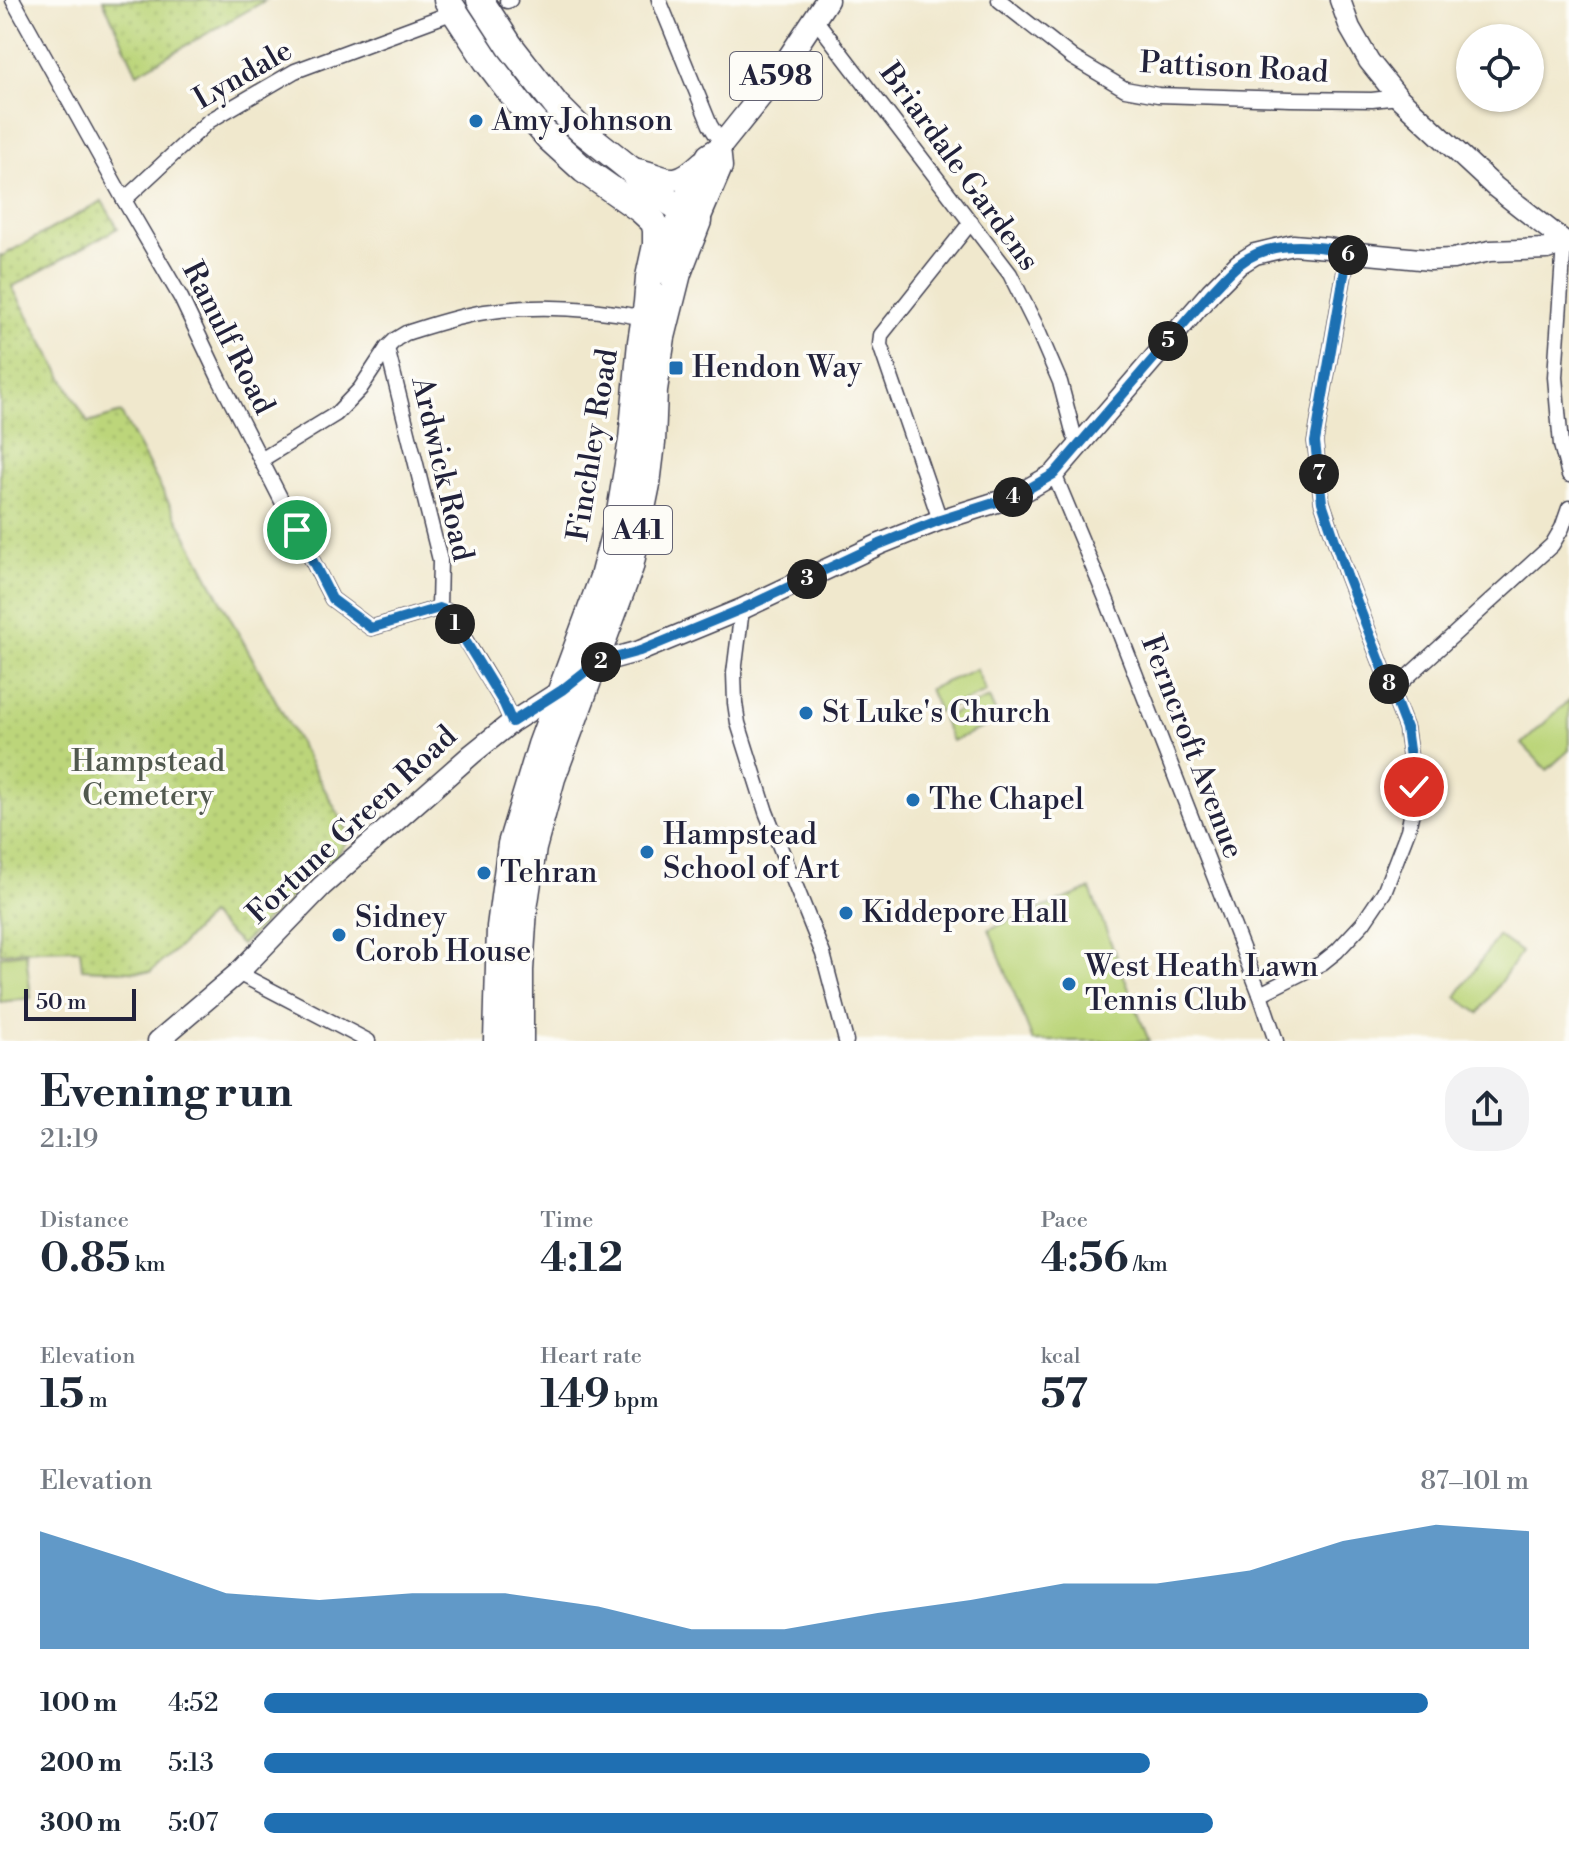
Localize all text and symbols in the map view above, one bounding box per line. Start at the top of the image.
map controls [1456,24,1544,112]
button: locate [1456,24,1544,112]
street label: Lyndale [187,32,299,118]
street label: Pattison Road [1139,44,1329,92]
road number: A598 [730,52,822,100]
street label: Briardale Gardens [870,55,1047,279]
place label: Amy Johnson [491,102,673,140]
marker: Amy Johnson [467,112,485,130]
pin: 6 [1328,235,1368,275]
text: 6 [1341,241,1355,268]
street label: Ranulf Road [173,255,283,421]
pin: 5 [1148,321,1188,361]
text: 5 [1161,327,1175,354]
street label: Finchley Road [559,346,627,544]
place label: Hendon Way [692,349,862,387]
marker: Hendon Way [667,359,685,377]
street label: Ardwick Road [402,372,482,565]
pin: 7 [1299,454,1339,494]
text: 7 [1313,460,1325,487]
pin: 4 [993,477,1033,517]
text: 4 [1006,483,1020,510]
pin [263,496,331,564]
road number: A41 [604,506,672,554]
icon: arrive [275,508,319,552]
pin: 3 [787,559,827,599]
text: 3 [800,565,814,592]
pin: 1 [435,604,475,644]
text: 1 [450,610,460,637]
street label: Ferncroft Avenue [1132,630,1252,864]
pin: 2 [581,642,621,682]
text: 2 [594,648,608,675]
pin: 8 [1369,664,1409,704]
text: 8 [1382,670,1396,697]
place label: St Luke's Church [822,694,1051,732]
marker: St Luke's Church [797,704,815,722]
street label: Fortune Green Road [239,718,465,932]
park label: Hampstead Cemetery [71,743,225,815]
pin [1380,753,1448,821]
icon: check [1392,765,1436,809]
place label: The Chapel [929,781,1084,819]
marker: The Chapel [904,791,922,809]
place label: Hampstead School of Art [663,816,841,888]
marker: Hampstead School of Art [638,843,656,861]
place label: Tehran [500,854,597,892]
marker: Tehran [475,864,493,882]
place label: Kiddepore Hall [862,894,1068,932]
place label: Sidney Corob House [355,899,532,971]
marker: Kiddepore Hall [837,904,855,922]
marker: Sidney Corob House [330,926,348,944]
place label: West Heath Lawn Tennis Club [1084,948,1319,1020]
marker: West Heath Lawn Tennis Club [1060,975,1078,993]
scale bar [24,985,136,1021]
text: 50 m [36,989,87,1016]
text: Evening run [40,1065,293,1120]
button: share [1445,1067,1529,1151]
text: 21:19 [40,1123,98,1155]
text: Distance [40,1207,129,1234]
text: Time [540,1207,593,1234]
text: Pace [1041,1207,1088,1234]
text: 0.85 [40,1234,130,1284]
text: 4:12 [540,1234,623,1284]
text: 4:56 [1041,1234,1128,1284]
text: km [130,1251,166,1278]
text: /km [1128,1251,1168,1278]
text: Elevation [40,1343,135,1370]
text: Heart rate [540,1343,642,1370]
text: kcal [1041,1343,1081,1370]
text: 15 [40,1370,84,1420]
text: 149 [540,1370,610,1420]
text: 57 [1041,1370,1088,1420]
text: m [84,1387,108,1414]
text: bpm [610,1387,659,1414]
text: Elevation [40,1465,153,1497]
text: 87–101 m [1420,1465,1529,1497]
text: 100 m [40,1687,117,1719]
text: 4:52 [168,1687,219,1719]
text: 200 m [40,1747,122,1779]
text: 5:13 [168,1747,214,1779]
text: 300 m [40,1807,121,1839]
text: 5:07 [168,1807,218,1839]

